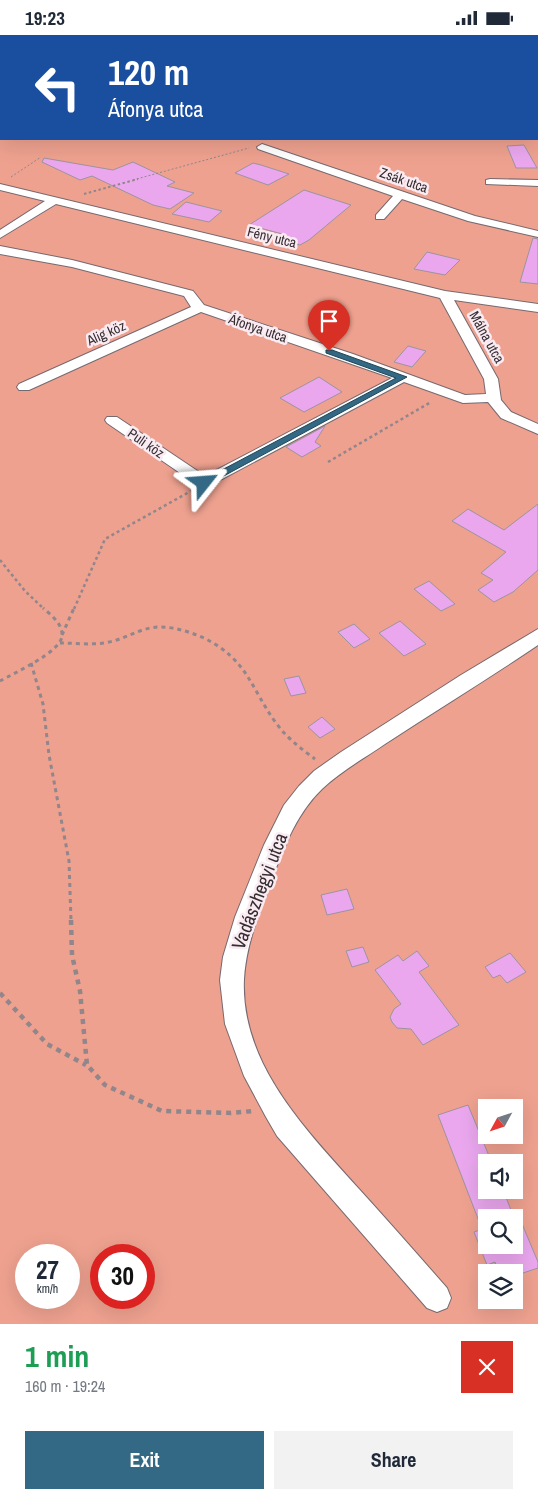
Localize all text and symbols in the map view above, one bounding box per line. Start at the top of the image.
text: 19:23 [25,5,65,31]
text: 120 m [108,49,189,96]
icon: left [25,55,90,120]
text: Áfonya utca [108,94,203,124]
street label: Zsák utca [378,163,431,197]
street label: Fény utca [246,222,299,252]
pin [308,300,350,351]
icon: arrive [315,307,343,335]
street label: Málna utca [466,308,509,366]
street label: Áfonya utca [225,309,290,347]
street label: Alig köz [83,316,129,350]
street label: Puli köz [124,424,168,462]
position arrow [177,456,229,508]
street label: Vadászhegyi utca [225,829,293,953]
north arrow [478,1099,522,1144]
map controls [478,1099,523,1309]
button: sound [478,1154,523,1199]
button: search [478,1209,523,1254]
speed limit sign: 30 [90,1244,155,1309]
text: 27 [36,1253,59,1287]
button: layers [478,1264,523,1309]
text: km/h [37,1281,58,1297]
text: 1 min [25,1336,89,1376]
button: close [461,1341,513,1393]
text: 160 m · 19:24 [25,1375,105,1397]
button: Exit [25,1431,264,1489]
button: Share [274,1431,513,1489]

